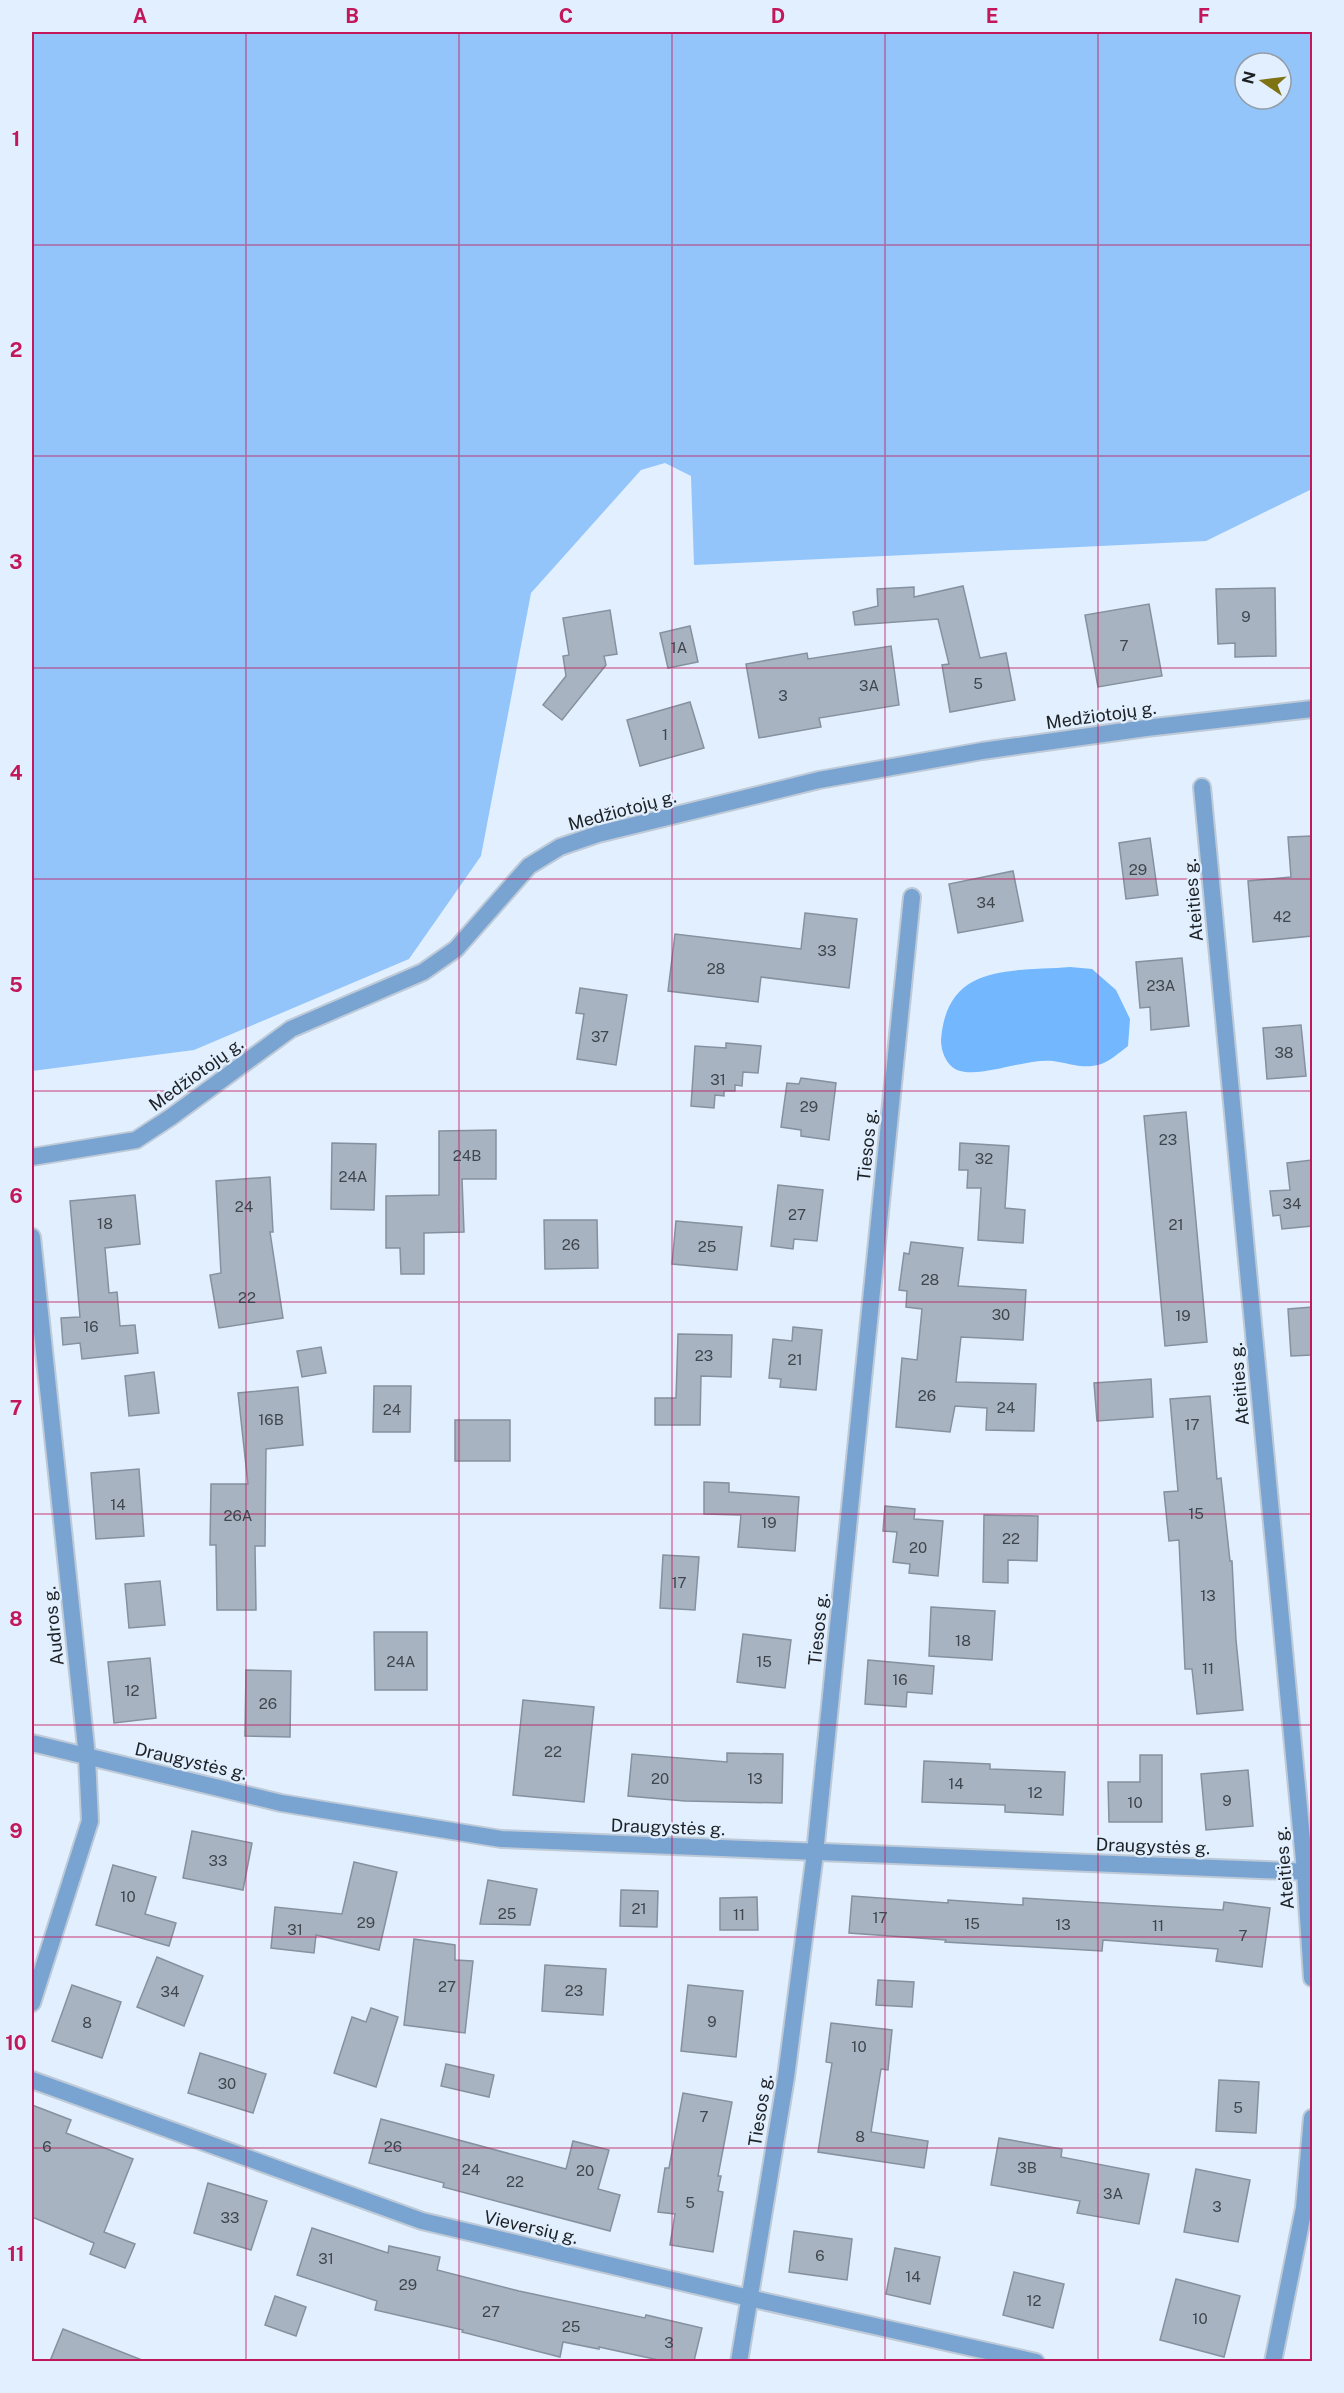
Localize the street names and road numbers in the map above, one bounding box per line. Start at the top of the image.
street label: Medžiotojų g. [1044,697,1158,733]
street label: Medžiotojų g. [565,785,679,835]
street label: Ateities g. [1179,858,1207,942]
street label: Medžiotojų g. [145,1033,247,1115]
street label: Tiesos g. [853,1108,881,1182]
street label: Ateities g. [1225,1342,1253,1426]
street label: Audros g. [38,1585,68,1667]
street label: Tiesos g. [804,1592,832,1666]
street label: Draugystės g. [133,1738,249,1784]
street label: Draugystės g. [610,1815,726,1839]
street label: Ateities g. [1270,1826,1298,1910]
street label: Draugystės g. [1095,1834,1211,1858]
street label: Tiesos g. [744,2072,776,2148]
street label: Vieversių g. [482,2206,580,2248]

